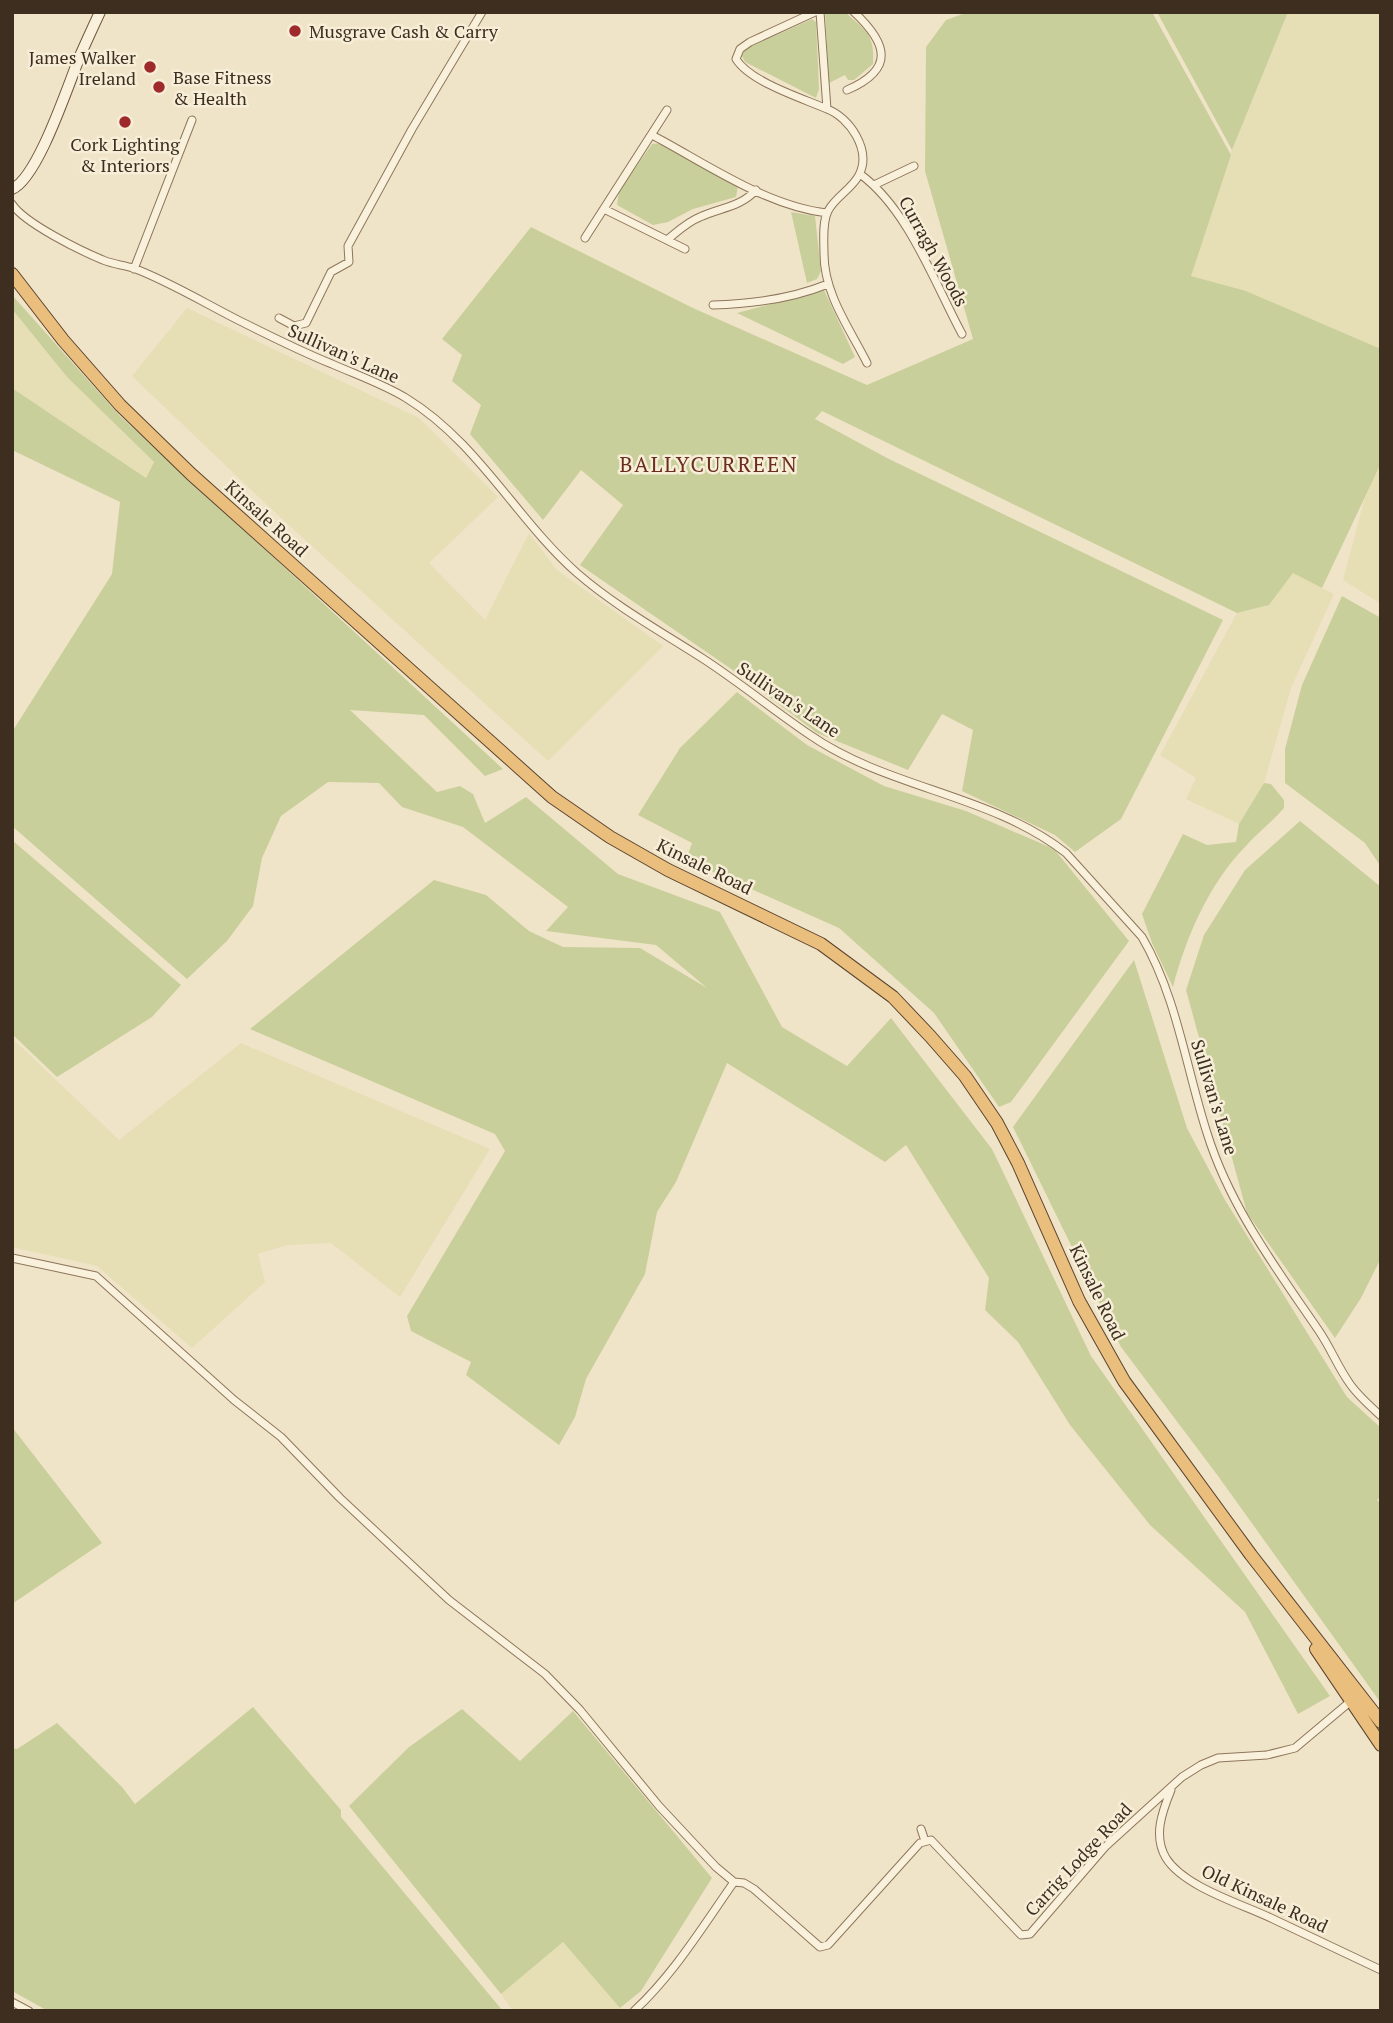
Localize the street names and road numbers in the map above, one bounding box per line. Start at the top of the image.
street label: Curragh Woods [894,192,974,310]
street label: Sullivan's Lane [285,318,403,388]
street label: Kinsale Road [220,474,314,562]
street label: Sullivan's Lane [733,656,845,742]
street label: Kinsale Road [653,832,757,900]
street label: Sullivan's Lane [1186,1036,1244,1158]
street label: Kinsale Road [1064,1240,1132,1344]
street label: Carrig Lodge Road [1019,1797,1137,1921]
street label: Old Kinsale Road [1198,1858,1332,1938]

